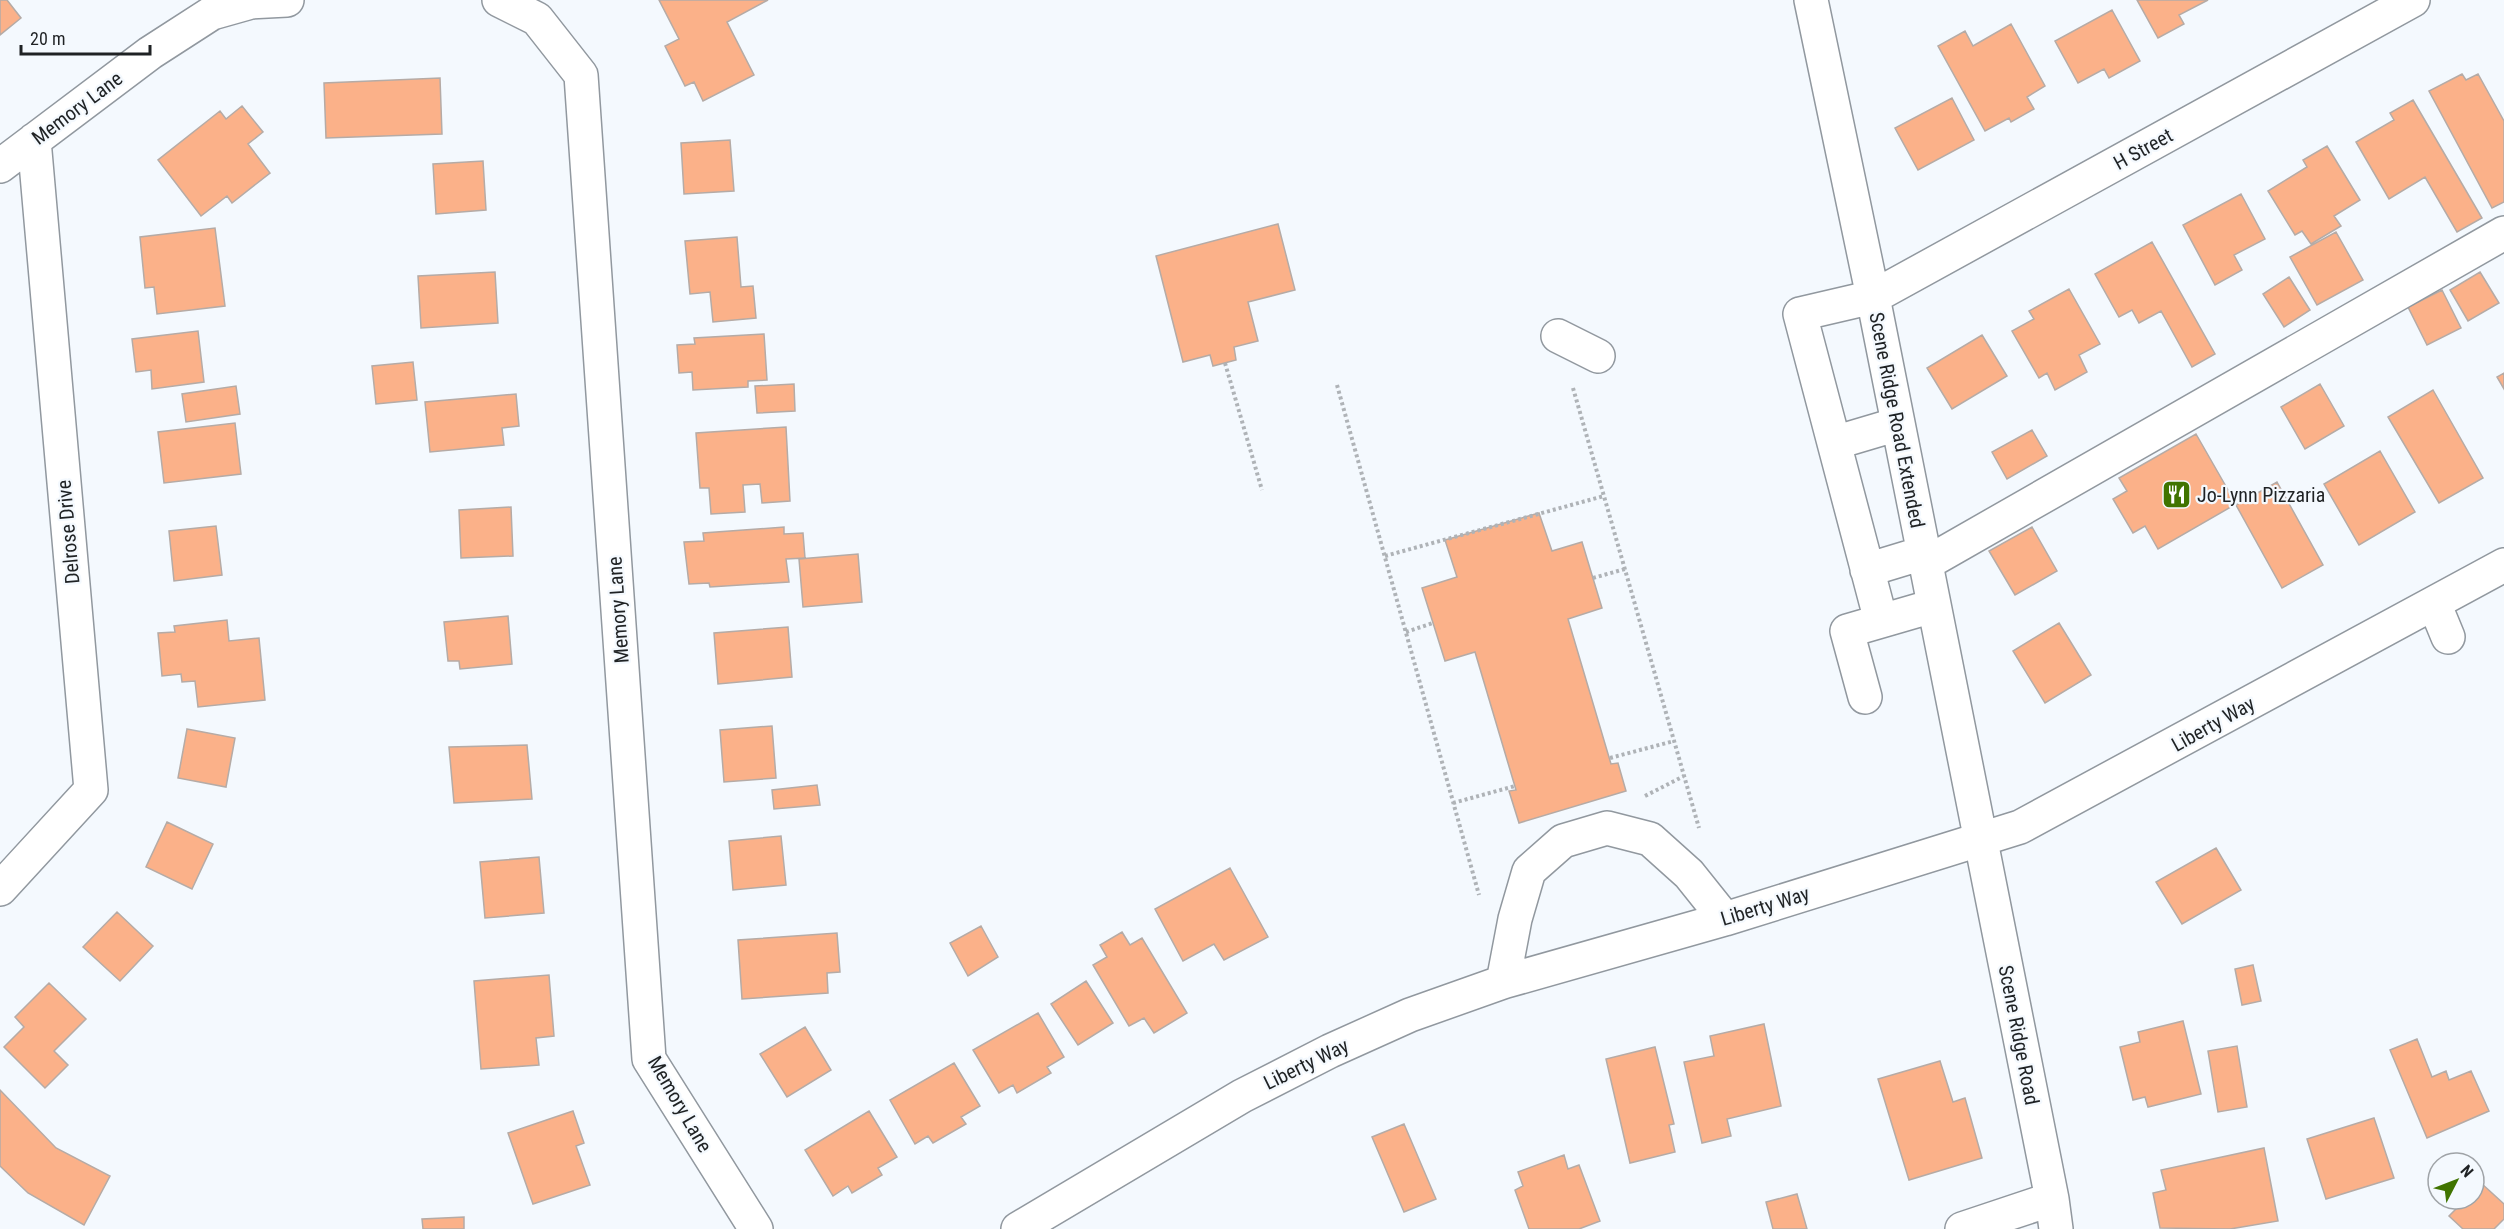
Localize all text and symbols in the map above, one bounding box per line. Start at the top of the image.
scale bar [21,18,150,56]
text: 20 m [30,28,65,49]
street label: Memory Lane [27,66,127,150]
street label: H Street [2109,123,2177,175]
street label: Scene Ridge Road Extended [1864,310,1930,530]
street label: Delrose Drive [51,479,85,585]
restaurant icon: Jo-Lynn Pizzaria [2160,479,2192,511]
place label: Jo-Lynn Pizzaria [2197,483,2325,507]
street label: Memory Lane [602,556,634,664]
street label: Liberty Way [2167,691,2259,757]
street label: Liberty Way [1718,881,1812,931]
street label: Scene Ridge Road [1994,963,2044,1107]
street label: Liberty Way [1260,1033,1352,1095]
street label: Memory Lane [643,1052,717,1156]
north arrow [2426,1151,2486,1211]
text: N [2456,1161,2477,1181]

